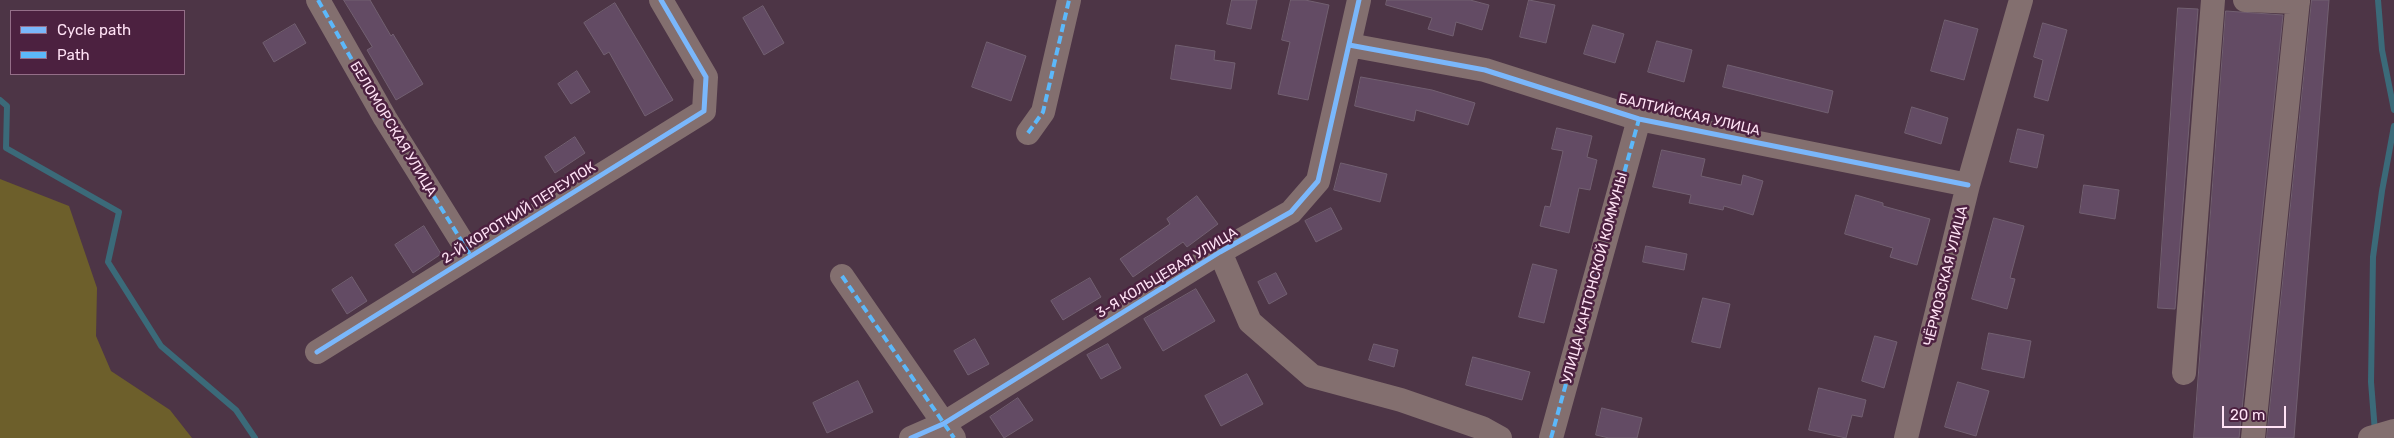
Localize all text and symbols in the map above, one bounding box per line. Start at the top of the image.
legend [10,10,185,75]
text: Cycle path [57,21,131,39]
text: Path [57,46,90,64]
street label: БЕЛОМОРСКАЯ УЛИЦА [346,58,440,200]
street label: БАЛТИЙСКАЯ УЛИЦА [1616,90,1762,140]
street label: 2-Й КОРОТКИЙ ПЕРЕУЛОК [439,159,599,267]
street label: УЛИЦА КАНТОНСКОЙ КОММУНЫ [1559,171,1631,385]
street label: ЧЁРМОЗСКАЯ УЛИЦА [1920,204,1972,348]
street label: 3-Я КОЛЬЦЕВАЯ УЛИЦА [1093,224,1241,322]
scale bar [2224,396,2288,428]
text: 20 m [2230,406,2265,424]

